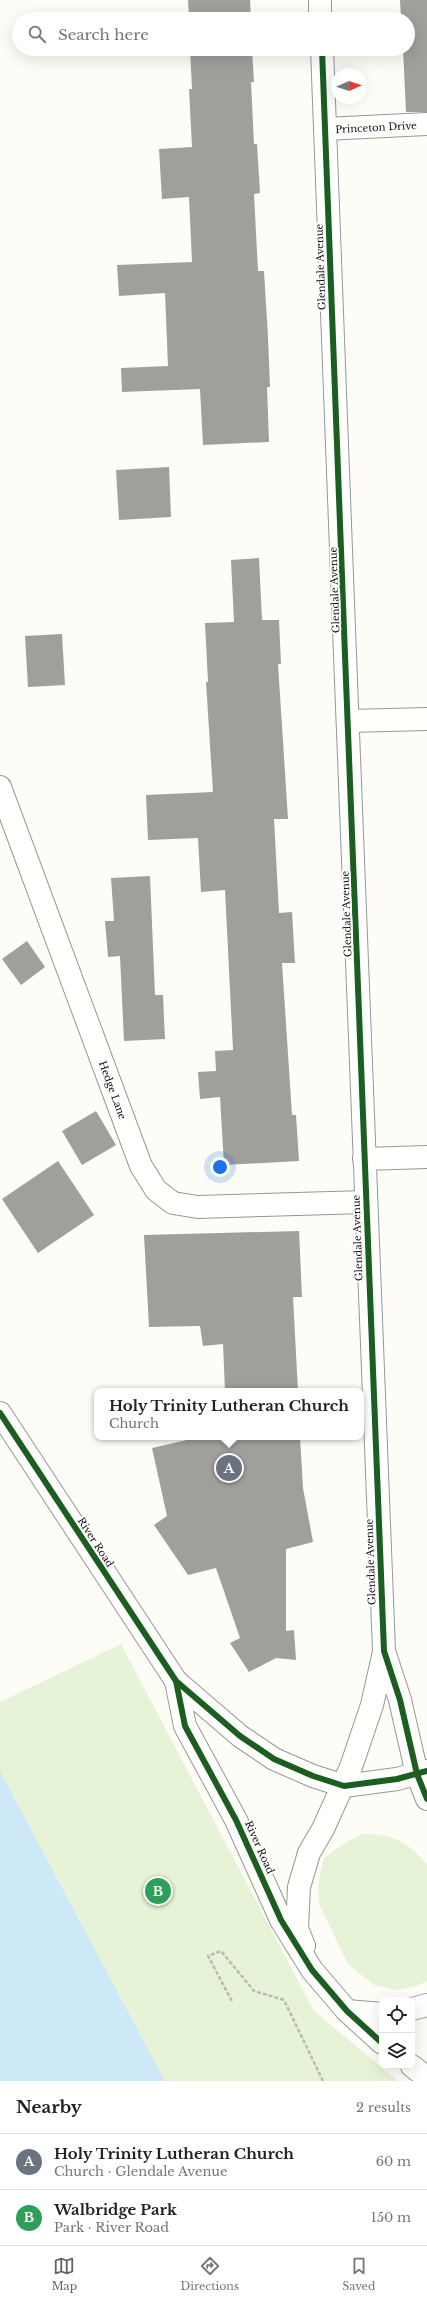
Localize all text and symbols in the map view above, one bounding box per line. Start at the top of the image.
search box [12,12,415,56]
icon: search [26,23,48,45]
text: Search here [58,25,149,44]
north arrow [331,68,367,104]
street label: Princeton Drive [335,119,417,136]
street label: Glendale Avenue [312,223,329,310]
street label: Glendale Avenue [326,546,343,633]
street label: Glendale Avenue [338,870,355,957]
street label: Hedge Lane [96,1059,129,1122]
your location [210,1157,230,1177]
street label: Glendale Avenue [349,1194,366,1281]
popup [94,1388,364,1440]
text: Holy Trinity Lutheran Church [109,1396,349,1415]
text: Church [109,1415,159,1432]
pin: A [216,1453,242,1483]
street label: River Road [75,1515,117,1570]
street label: Glendale Avenue [362,1518,379,1605]
street label: River Road [242,1819,277,1876]
pin: B [145,1876,171,1906]
map controls [379,1997,415,2069]
button: locate [379,1997,415,2033]
button: layers [379,2033,415,2069]
text: Nearby [16,2097,82,2118]
text: 2 results [356,2099,411,2116]
text: Holy Trinity Lutheran Church [54,2144,294,2163]
text: A [24,2153,34,2170]
text: 60 m [376,2153,411,2170]
text: Church · Glendale Avenue [54,2163,228,2180]
text: Walbridge Park [54,2200,177,2219]
text: B [24,2209,34,2226]
text: 150 m [371,2209,411,2226]
text: Park · River Road [54,2219,169,2236]
tab: Map [52,2255,77,2293]
tab: Directions [180,2255,239,2293]
tab: Saved [342,2255,375,2293]

